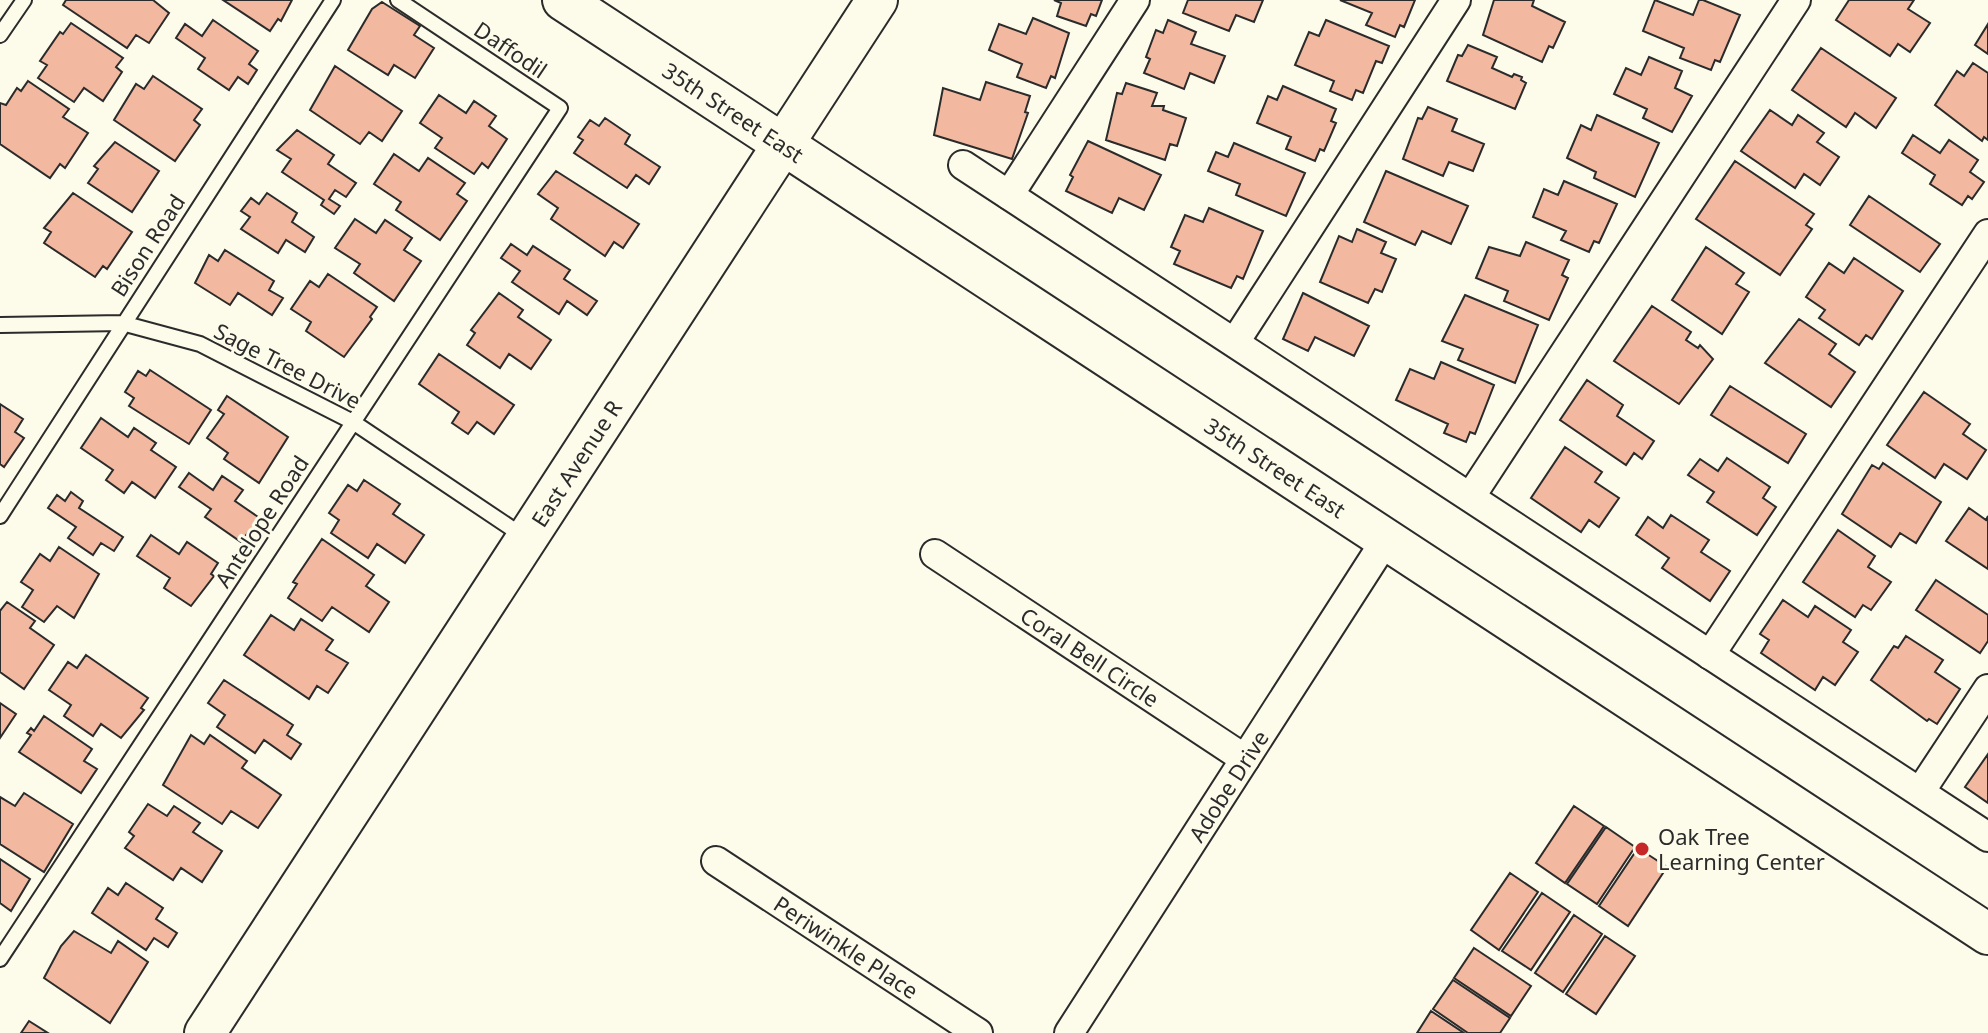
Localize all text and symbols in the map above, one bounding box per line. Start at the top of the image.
street label: Daffodil [469,14,553,84]
street label: 35th Street East [657,55,810,169]
street label: Bison Road [103,188,191,302]
street label: Sage Tree Drive [210,315,366,415]
street label: East Avenue R [524,394,628,532]
street label: 35th Street East [1199,410,1352,524]
street label: Antelope Road [207,449,315,593]
street label: Coral Bell Circle [1015,600,1165,713]
street label: Adobe Drive [1181,724,1275,847]
place label: Oak Tree Learning Center [1658,821,1825,876]
marker: Oak Tree Learning Center [1633,840,1651,858]
street label: Periwinkle Place [768,888,924,1005]

